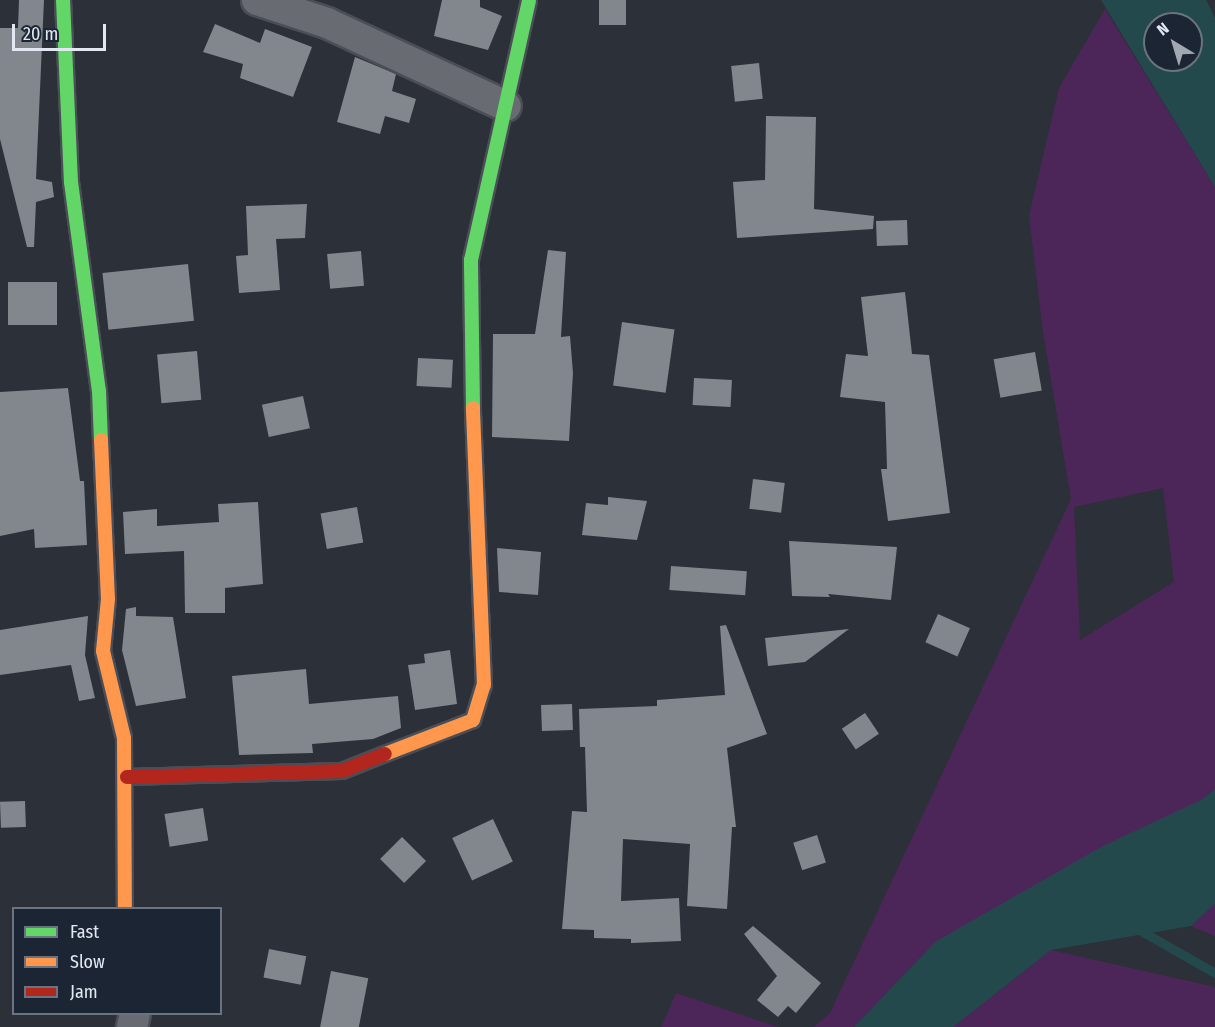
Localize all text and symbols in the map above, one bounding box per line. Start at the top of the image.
scale bar [15,12,110,50]
north arrow [1143,12,1203,72]
text: N [1153,19,1172,39]
text: 20 m [23,23,58,45]
legend [12,907,222,1015]
text: Fast [70,921,99,943]
text: Slow [70,951,105,973]
text: Jam [70,981,98,1003]

